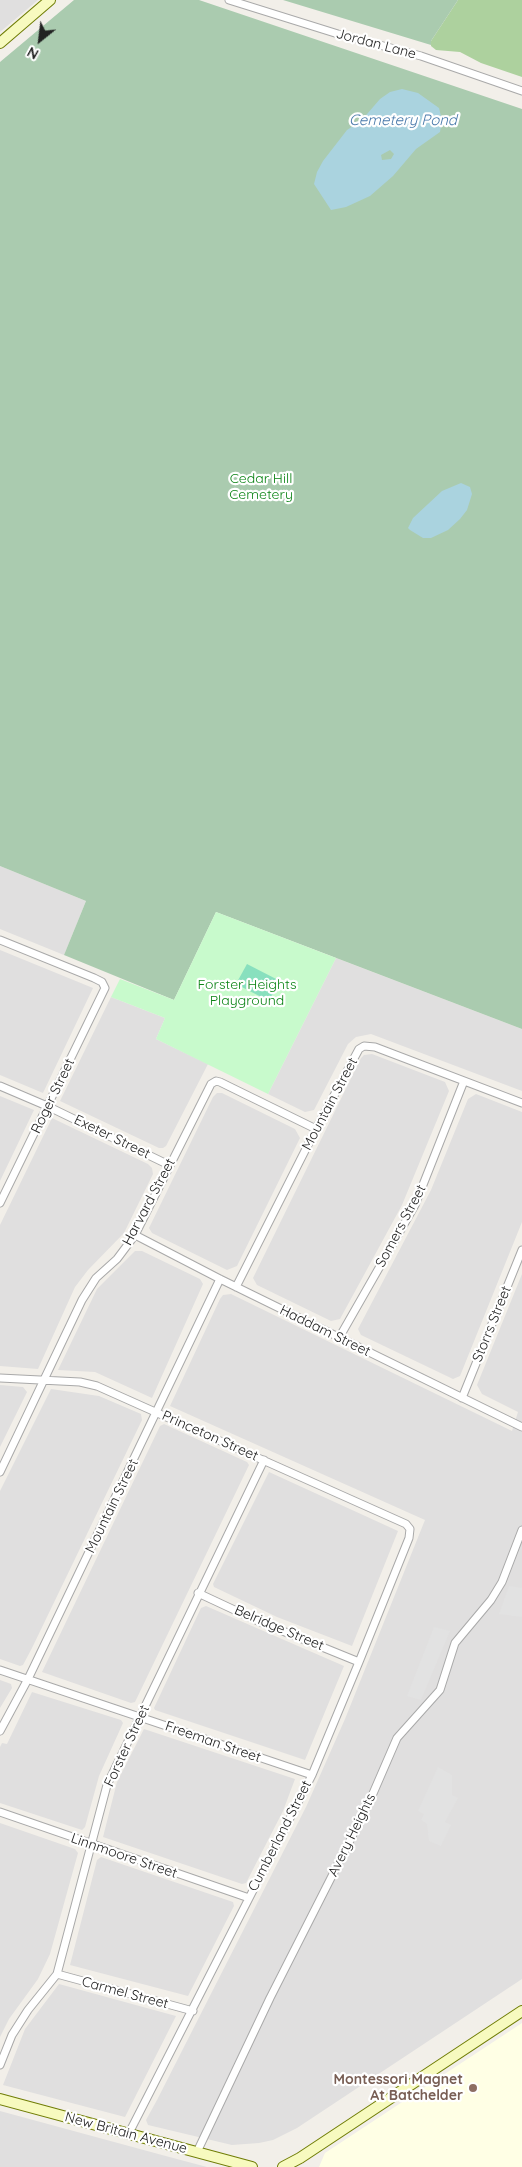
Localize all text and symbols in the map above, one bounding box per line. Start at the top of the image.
north arrow [15,15,65,65]
street label: Jordan Lane [334,25,418,63]
text: N [24,43,42,63]
water label: Cemetery Pond [349,111,457,129]
park label: Cedar Hill Cemetery [229,471,293,504]
park label: Forster Heights Playground [197,977,297,1010]
street label: Mountain Street [299,1055,361,1153]
street label: Roger Street [28,1056,78,1136]
street label: Exeter Street [71,1111,153,1163]
street label: Harvard Street [119,1156,179,1248]
street label: Somers Street [372,1182,430,1270]
street label: Storrs Street [469,1284,515,1364]
street label: Haddam Street [277,1302,373,1360]
street label: Princeton Street [159,1407,261,1465]
street label: Mountain Street [82,1456,142,1556]
street label: Belridge Street [232,1602,326,1654]
street label: Forster Street [101,1702,153,1790]
street label: Freeman Street [163,1718,263,1766]
street label: Cumberland Street [245,1778,315,1894]
street label: Avery Heights [325,1791,379,1879]
street label: Linnmoore Street [69,1830,179,1882]
street label: Carmel Street [80,1973,170,2013]
place label: Montessori Magnet At Batchelder [333,2072,463,2104]
marker: Montessori Magnet At Batchelder [467,2082,479,2094]
street label: New Britain Avenue [63,2109,189,2157]

